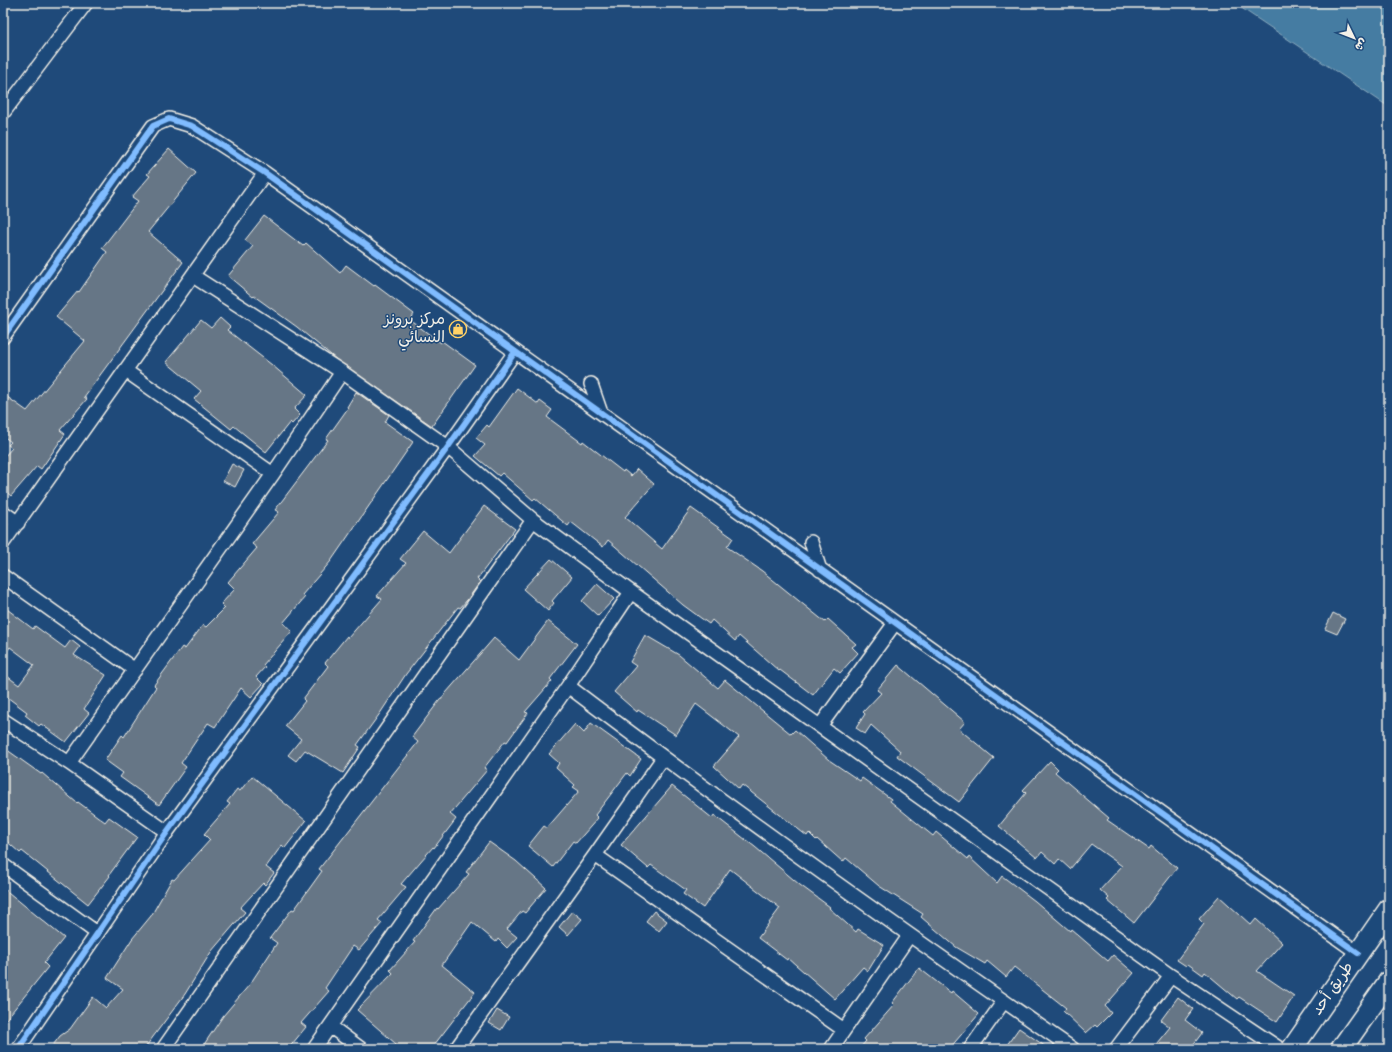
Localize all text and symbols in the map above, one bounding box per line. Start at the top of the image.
north arrow [1334,18,1374,58]
text: ش [1351,34,1371,54]
place label: مركز برونز النسائي [382,308,445,351]
shop icon: مركز برونز النسائي [448,319,468,339]
street label: طريق أحد [1306,957,1360,1021]

